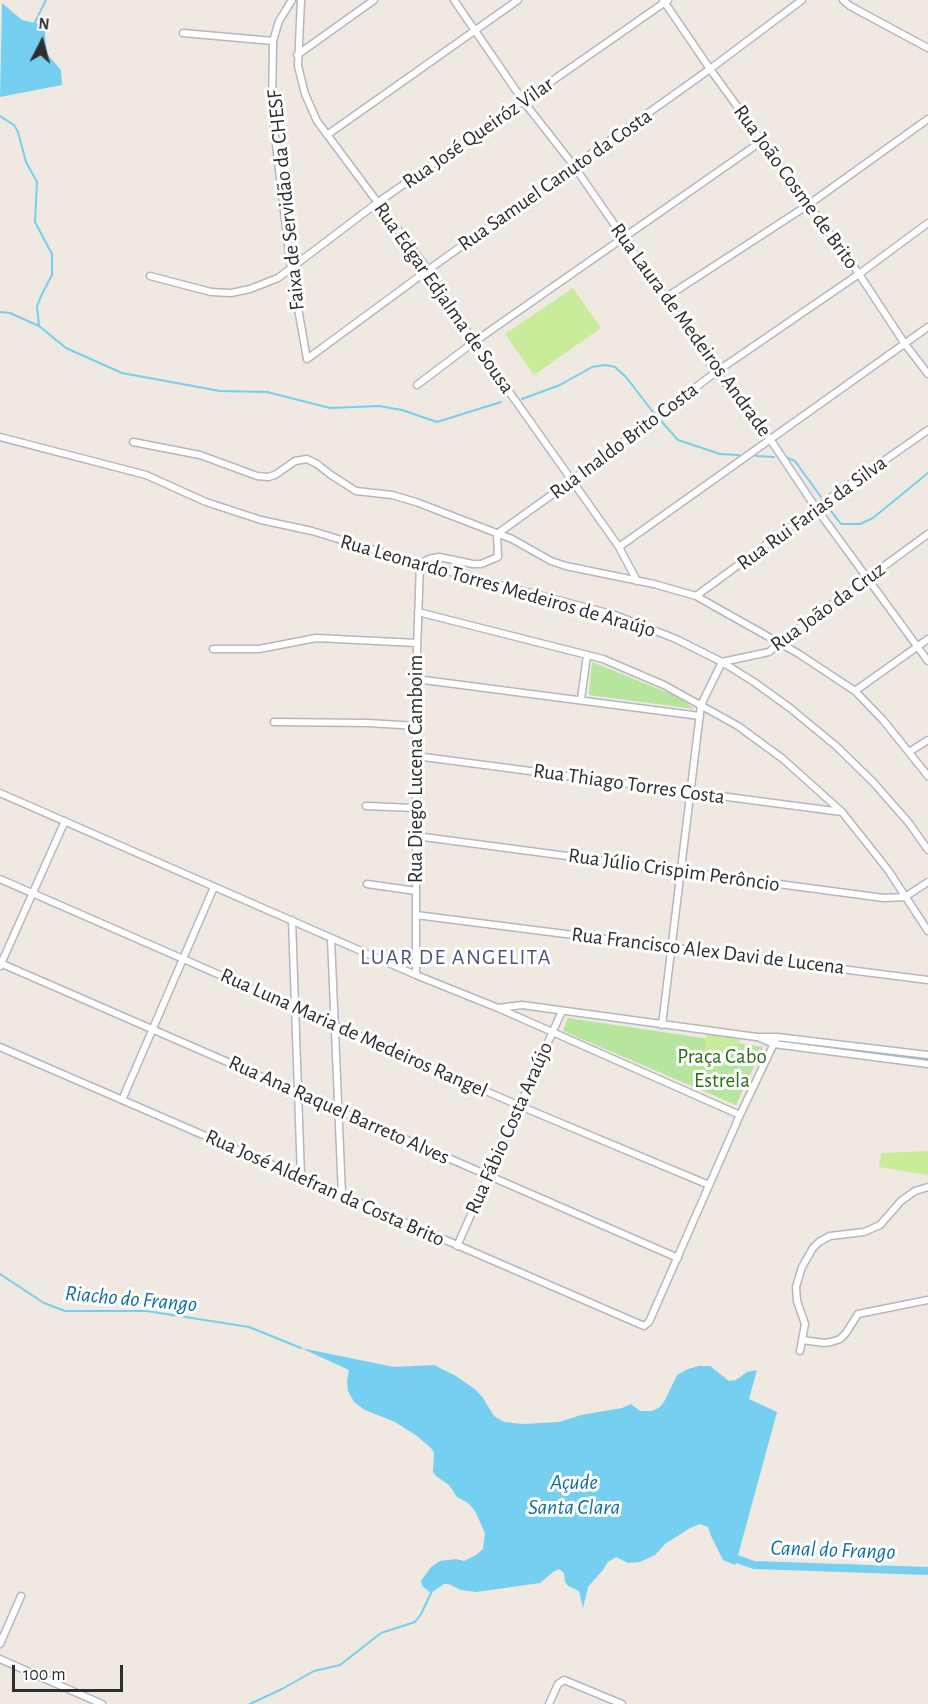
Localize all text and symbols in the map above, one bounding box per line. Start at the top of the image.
north arrow [12,12,72,72]
text: N [38,16,50,33]
street label: Rua José Queiróz Vilar [398,71,558,195]
street label: Faixa de Servidão da CHESF [262,88,310,312]
street label: Rua João Cosme de Brito [728,100,864,274]
street label: Rua Samuel Canuto da Costa [453,103,657,257]
street label: Rua Edgar Edjalma de Sousa [368,197,520,399]
street label: Rua Laura de Medeiros Andrade [605,218,777,442]
street label: Rua Inaldo Brito Costa [545,377,703,505]
street label: Rua Rui Farias da Silva [732,450,892,576]
street label: Rua Leonardo Torres Medeiros de Araújo [337,529,659,643]
street label: Rua João da Cruz [766,557,890,657]
street label: Rua Diego Lucena Camboim [403,655,429,883]
street label: Rua Thiago Torres Costa [532,758,726,810]
street label: Rua Júlio Crispim Perôncio [567,843,781,897]
street label: Rua Francisco Alex Davi de Lucena [570,922,846,980]
district label: LUAR DE ANGELITA [360,944,552,970]
street label: Rua Luna Maria de Medeiros Rangel [217,963,491,1103]
street label: Rua Fábio Costa Araújo [460,1038,558,1218]
park label: Praça Cabo Estrela [677,1044,767,1094]
street label: Rua Ana Raquel Barreto Alves [225,1050,453,1170]
street label: Rua José Aldefran da Costa Brito [201,1124,449,1252]
water label: Riacho do Frango [64,1280,198,1318]
water label: Açude Santa Clara [528,1469,620,1520]
water label: Canal do Frango [770,1535,896,1565]
scale bar [15,1653,126,1691]
text: 100 m [23,1666,66,1684]

